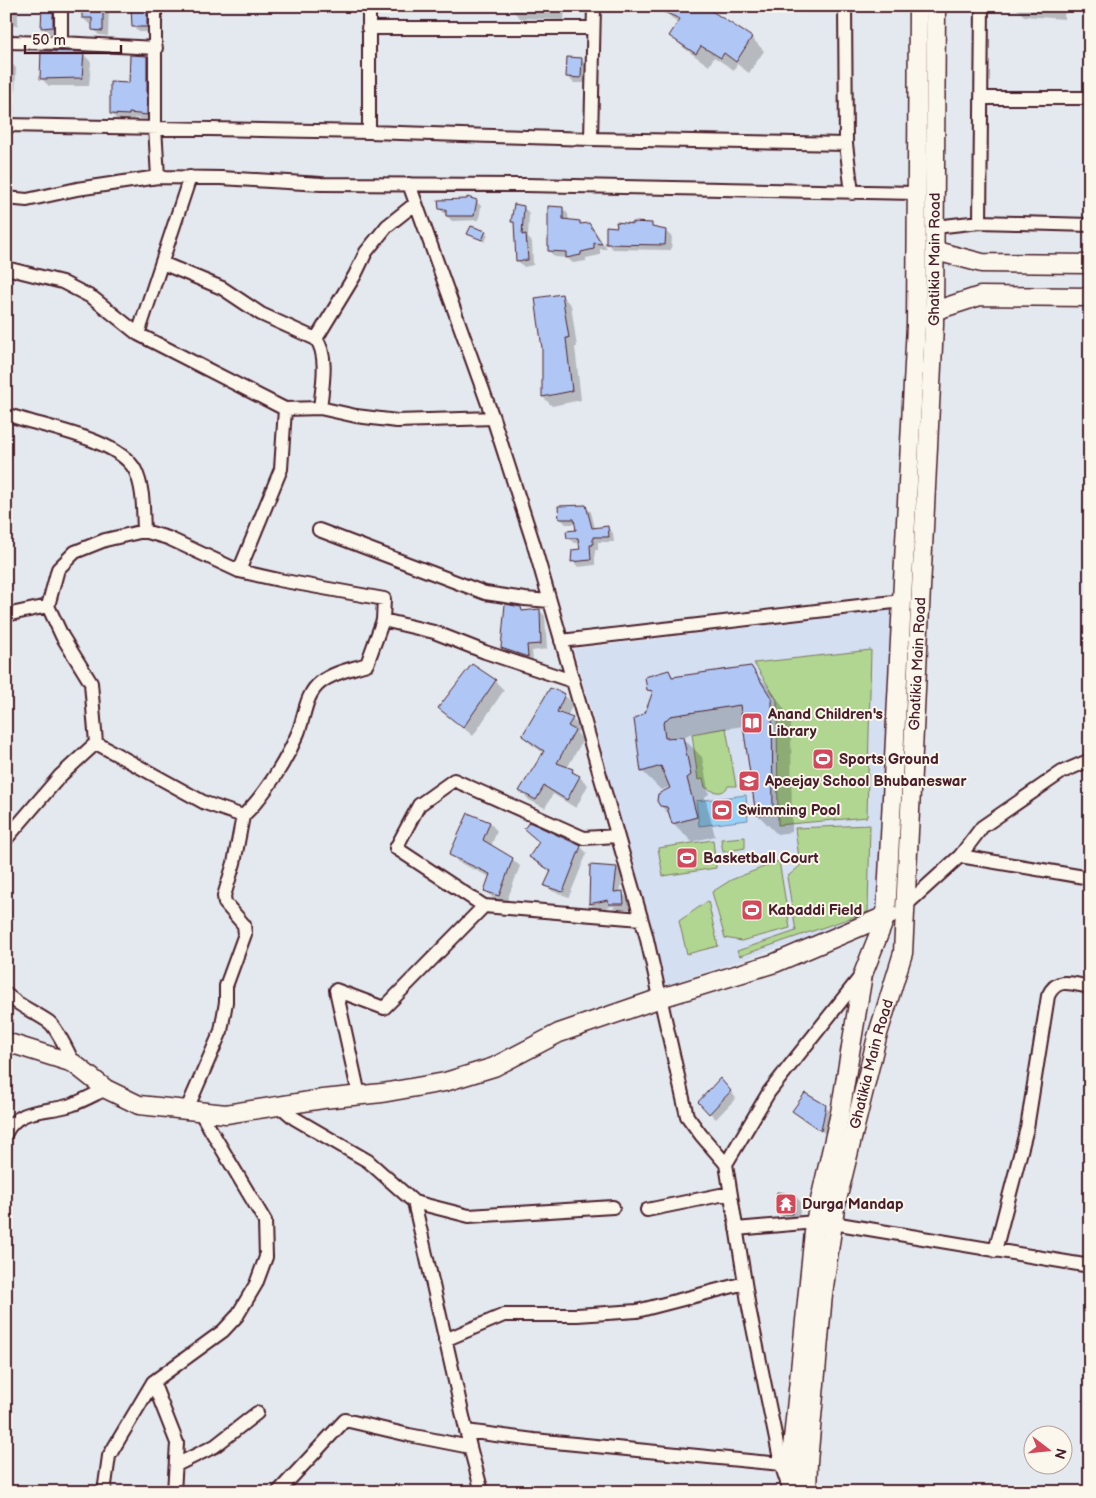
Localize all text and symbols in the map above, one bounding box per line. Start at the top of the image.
scale bar [25,22,121,54]
text: 50 m [32,31,66,50]
street label: Ghatikia Main Road [925,193,945,326]
street label: Ghatikia Main Road [905,597,931,731]
place label: Anand Children's Library [767,705,883,741]
library icon: Anand Children's Library [740,711,764,735]
sports icon: Sports Ground [811,747,835,771]
place label: Sports Ground [839,750,939,769]
school or university icon: Apeejay School Bhubaneswar [737,769,761,793]
place label: Apeejay School Bhubaneswar [764,772,967,791]
sports icon: Swimming Pool [710,798,734,822]
place label: Swimming Pool [738,801,840,820]
sports icon: Basketball Court [675,846,699,870]
place label: Basketball Court [703,849,819,868]
sports icon: Kabaddi Field [740,898,764,922]
place label: Kabaddi Field [768,901,862,920]
street label: Ghatikia Main Road [846,997,898,1131]
temple icon: Durga Mandap [774,1192,798,1216]
place label: Durga Mandap [802,1195,904,1214]
north arrow [1024,1426,1074,1476]
text: N [1050,1446,1070,1461]

